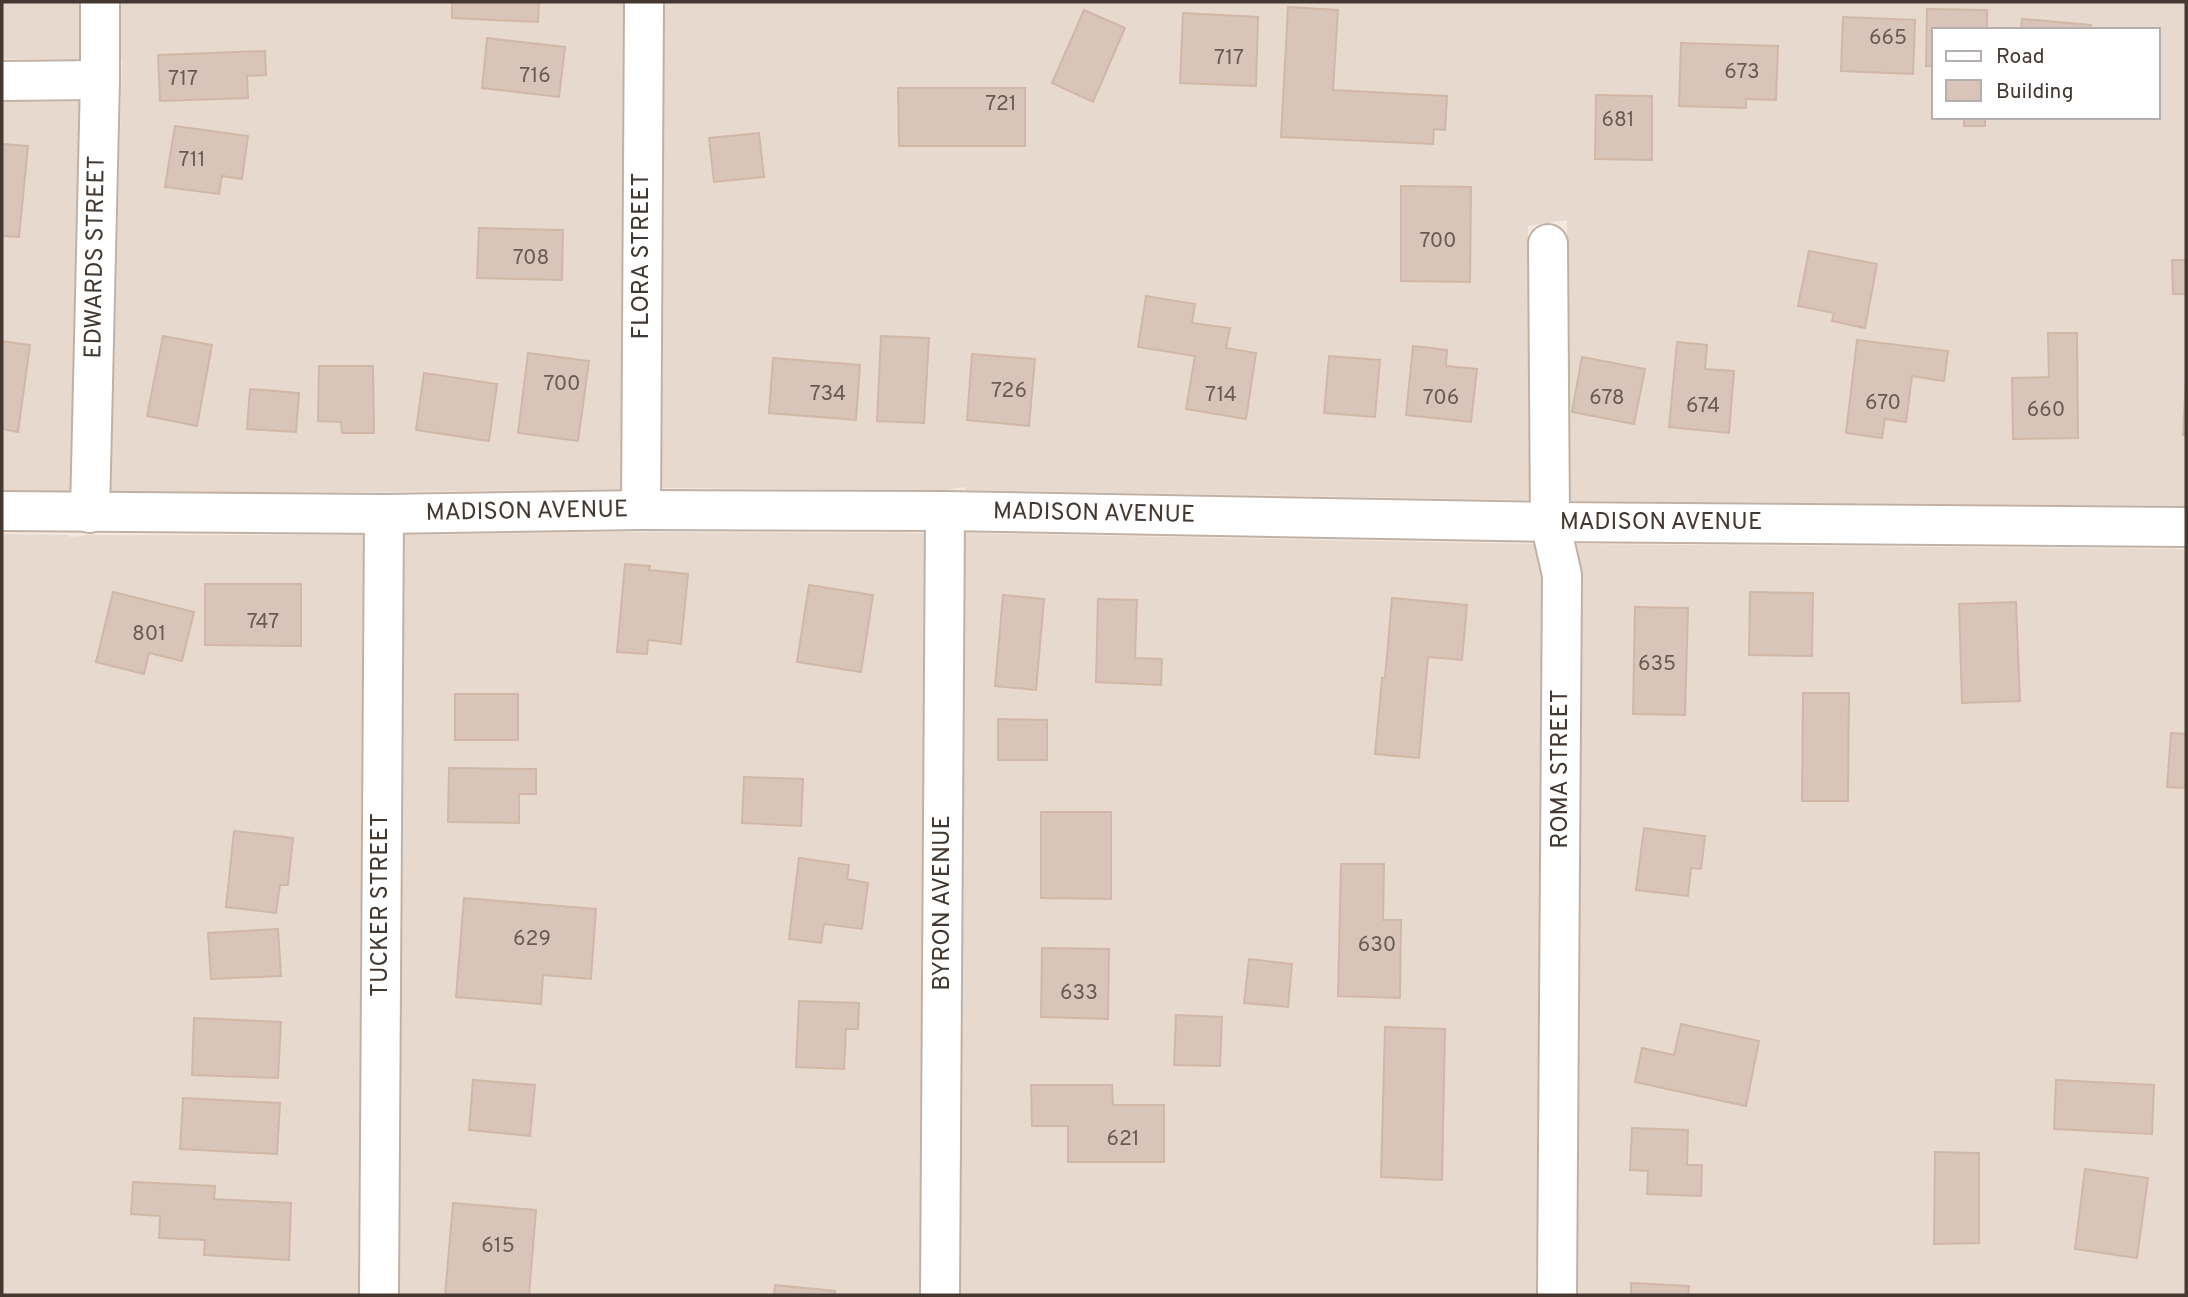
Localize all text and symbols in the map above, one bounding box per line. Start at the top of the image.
house number: 665 [1869,25,1907,52]
legend [1932,28,2160,119]
text: Road [1996,44,2045,71]
house number: 717 [1214,45,1244,72]
house number: 673 [1724,59,1760,86]
house number: 716 [519,63,551,90]
house number: 717 [168,66,198,93]
text: Building [1996,79,2074,106]
house number: 721 [985,91,1017,118]
house number: 681 [1601,107,1635,134]
house number: 711 [179,147,206,174]
street label: EDWARDS STREET [79,155,113,359]
street label: FLORA STREET [627,173,657,340]
house number: 700 [1419,228,1457,255]
house number: 708 [513,245,549,272]
house number: 700 [543,371,581,398]
house number: 726 [991,378,1027,405]
house number: 734 [810,381,846,408]
house number: 714 [1205,382,1237,409]
house number: 706 [1423,385,1459,412]
house number: 678 [1589,385,1625,412]
house number: 670 [1865,390,1901,417]
house number: 674 [1686,393,1720,420]
house number: 660 [2027,397,2065,424]
street label: MADISON AVENUE [425,495,629,529]
street label: MADISON AVENUE [992,497,1196,531]
street label: MADISON AVENUE [1560,508,1762,538]
house number: 747 [247,609,279,636]
house number: 801 [132,621,166,648]
house number: 635 [1638,651,1676,678]
street label: ROMA STREET [1546,689,1576,849]
street label: TUCKER STREET [366,813,396,997]
street label: BYRON AVENUE [928,815,958,991]
house number: 629 [513,926,551,953]
house number: 630 [1358,932,1396,959]
house number: 633 [1060,980,1098,1007]
house number: 621 [1106,1126,1140,1153]
house number: 615 [481,1233,515,1260]

